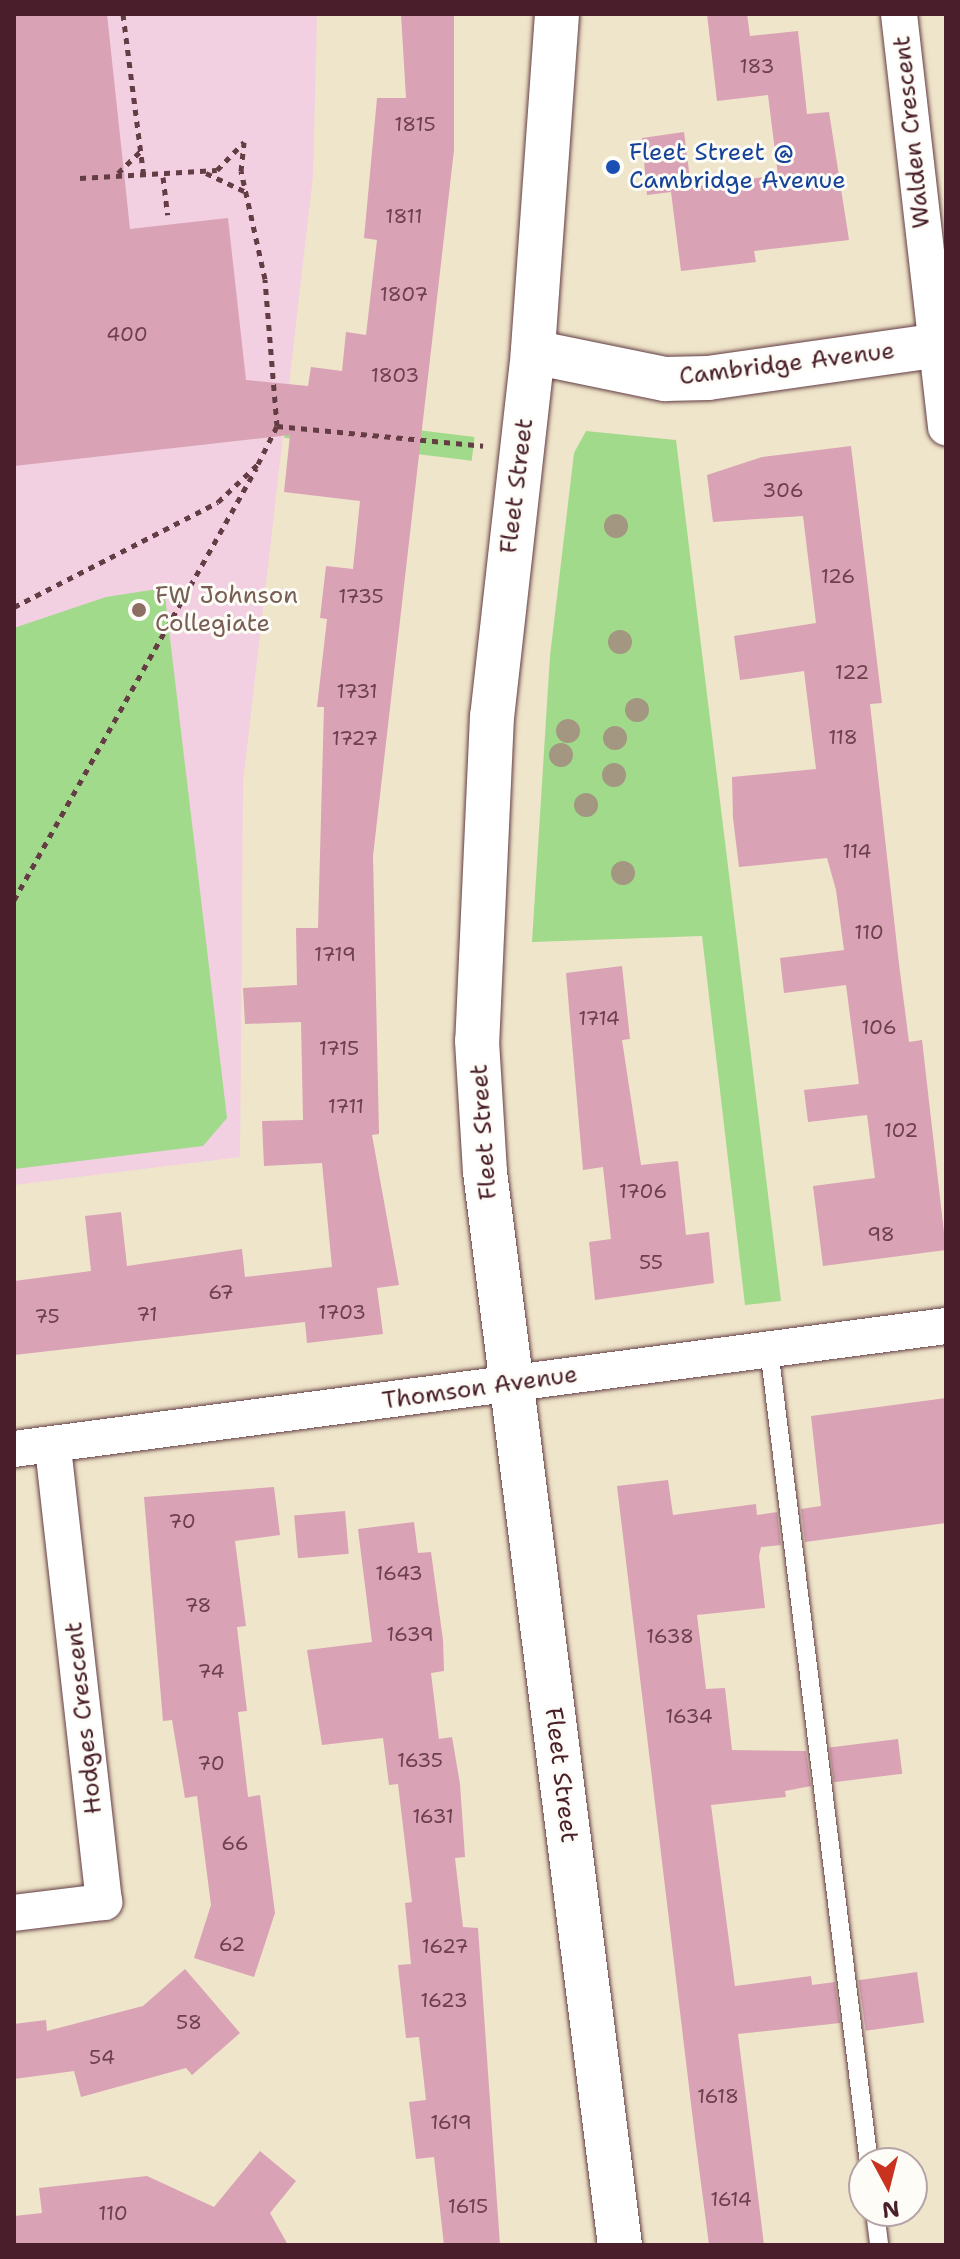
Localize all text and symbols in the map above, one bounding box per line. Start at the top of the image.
street label: Walden Crescent [888,34,936,230]
house number: 183 [740,54,774,78]
house number: 1815 [394,112,436,136]
place label: Fleet Street @ Cambridge Avenue [629,139,846,195]
marker: Fleet Street @ Cambridge Avenue [604,158,622,176]
house number: 1811 [385,204,423,228]
house number: 1807 [380,282,428,306]
house number: 400 [106,322,148,346]
street label: Cambridge Avenue [678,336,896,392]
house number: 1803 [371,363,419,387]
street label: Fleet Street [494,417,540,555]
house number: 306 [762,478,804,502]
house number: 126 [821,564,855,588]
place label: FW Johnson Collegiate [155,582,298,638]
house number: 1735 [338,584,384,608]
marker: FW Johnson Collegiate [130,601,148,619]
house number: 122 [835,660,869,684]
house number: 1731 [336,679,378,703]
house number: 118 [828,725,858,749]
house number: 1727 [332,726,378,750]
house number: 114 [842,839,872,863]
house number: 110 [854,920,884,944]
house number: 1719 [314,942,356,966]
house number: 1714 [578,1006,620,1030]
house number: 106 [861,1015,897,1039]
house number: 1715 [319,1036,359,1060]
street label: Fleet Street [465,1063,503,1201]
house number: 1711 [328,1094,364,1118]
house number: 102 [884,1118,918,1142]
house number: 1706 [619,1179,667,1203]
house number: 98 [867,1222,895,1246]
house number: 55 [639,1250,663,1274]
house number: 67 [208,1280,234,1304]
house number: 1703 [318,1300,366,1324]
house number: 71 [136,1302,158,1326]
house number: 75 [34,1304,60,1328]
street label: Thomson Avenue [380,1360,580,1416]
house number: 70 [168,1509,196,1533]
house number: 1643 [375,1561,423,1585]
house number: 78 [184,1593,212,1617]
street label: Hodges Crescent [60,1620,108,1816]
house number: 1639 [386,1622,434,1646]
house number: 1638 [646,1624,694,1648]
house number: 74 [197,1659,225,1683]
house number: 1634 [665,1704,713,1728]
street label: Fleet Street [538,1706,584,1844]
house number: 1635 [397,1748,443,1772]
house number: 70 [197,1751,225,1775]
house number: 1631 [412,1804,454,1828]
house number: 66 [221,1831,249,1855]
house number: 62 [219,1932,245,1956]
house number: 1627 [421,1934,469,1958]
house number: 1623 [420,1988,468,2012]
house number: 58 [176,2010,202,2034]
house number: 54 [89,2045,115,2069]
house number: 1618 [697,2084,739,2108]
house number: 1619 [430,2110,472,2134]
north arrow [848,2147,928,2227]
house number: 1614 [710,2187,752,2211]
house number: 1615 [448,2194,488,2218]
text: N [880,2194,901,2225]
house number: 110 [98,2201,128,2225]

